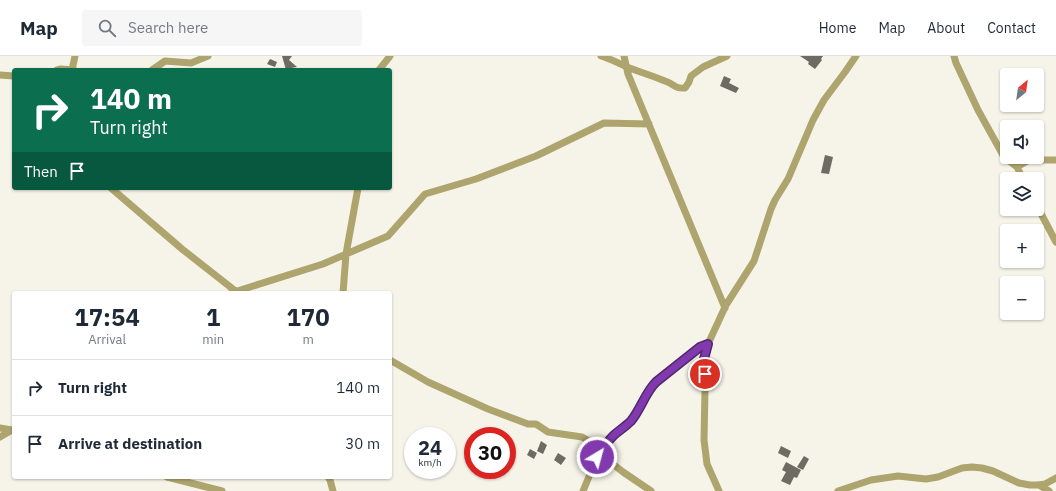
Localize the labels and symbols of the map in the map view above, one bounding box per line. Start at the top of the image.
north arrow [1000,68,1044,112]
pin [688,357,722,391]
speed limit sign: 30 [464,427,516,479]
position arrow [576,436,618,478]

